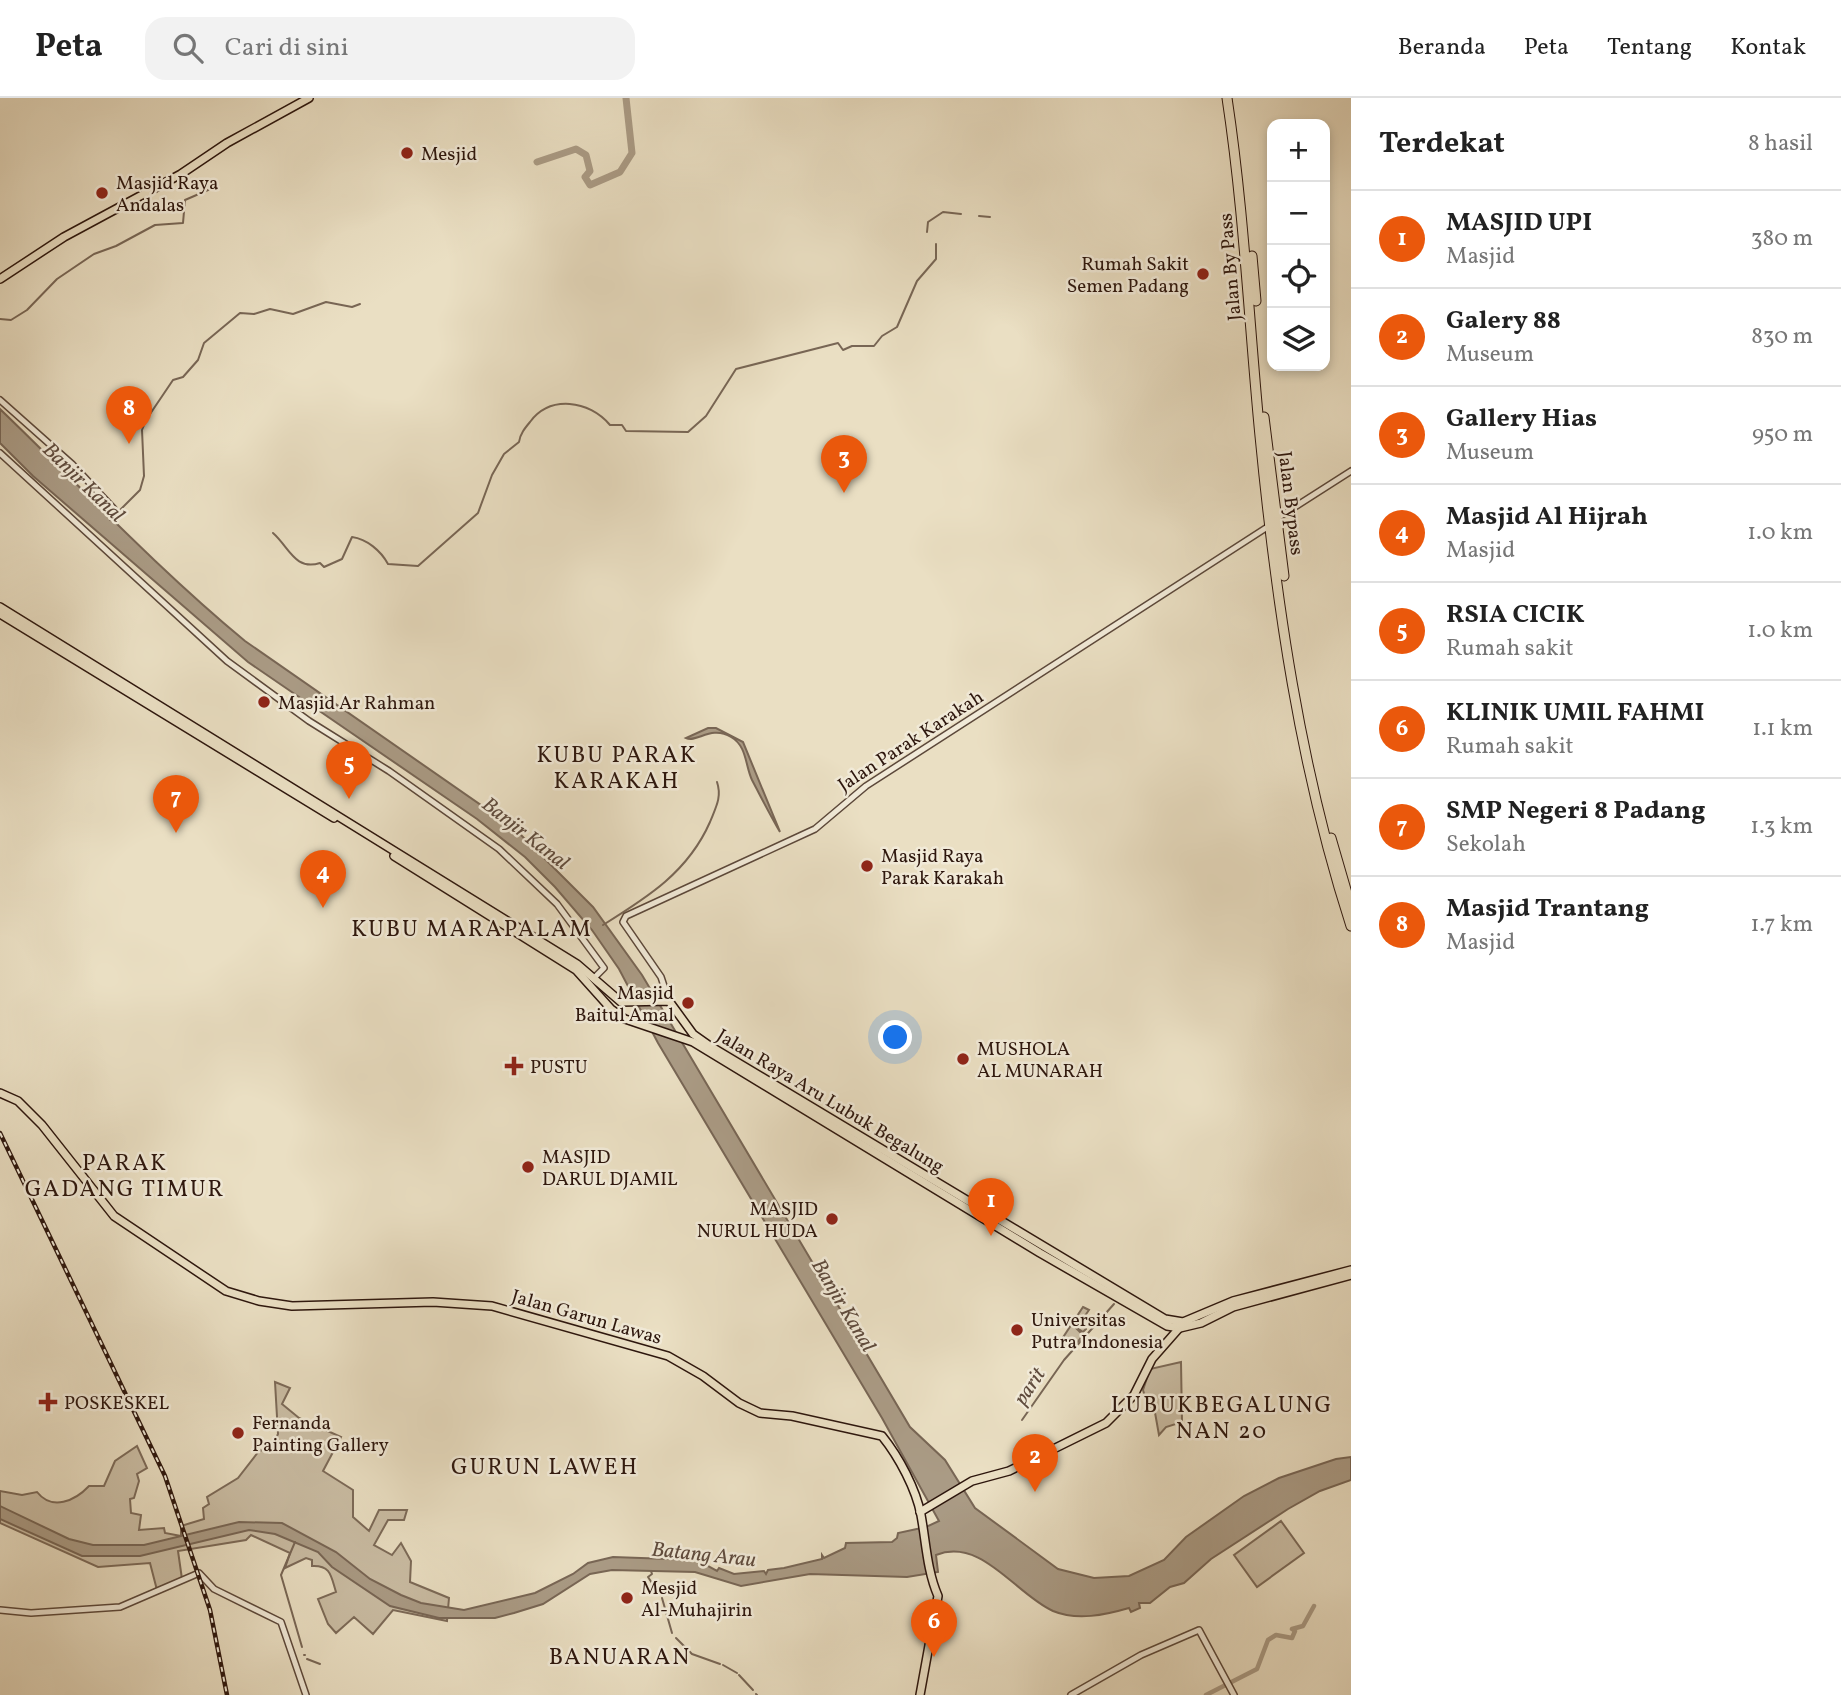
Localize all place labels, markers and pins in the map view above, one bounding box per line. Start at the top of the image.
place label: Mesjid [421,142,477,168]
marker: Mesjid [399,145,415,161]
place label: Masjid Raya Andalas [116,171,219,219]
marker: Masjid Raya Andalas [94,185,110,201]
place label: Rumah Sakit Semen Padang [1067,252,1189,300]
marker: Rumah Sakit Semen Padang [1195,266,1211,282]
pin: 8 [106,386,152,444]
pin: 3 [821,435,867,493]
place label: Masjid Ar Rahman [278,691,435,717]
marker: Masjid Ar Rahman [256,694,272,710]
pin: 5 [326,741,372,799]
pin: 7 [153,775,199,833]
place label: Masjid Raya Parak Karakah [881,844,1004,892]
pin: 4 [300,850,346,908]
marker: Masjid Raya Parak Karakah [859,858,875,874]
place label: Masjid Baitul Amal [575,981,674,1029]
marker: Masjid Baitul Amal [680,995,696,1011]
place label: MUSHOLA AL MUNARAH [977,1037,1103,1085]
marker: MUSHOLA AL MUNARAH [955,1051,971,1067]
place label: PUSTU [530,1055,588,1081]
marker: PUSTU [504,1056,524,1076]
place label: MASJID DARUL DJAMIL [542,1145,678,1193]
marker: MASJID DARUL DJAMIL [520,1159,536,1175]
pin: 1 [968,1178,1014,1236]
place label: MASJID NURUL HUDA [697,1197,818,1245]
marker: MASJID NURUL HUDA [824,1211,840,1227]
place label: Universitas Putra Indonesia [1031,1308,1163,1356]
marker: Universitas Putra Indonesia [1009,1322,1025,1338]
place label: POSKESKEL [64,1391,170,1417]
marker: POSKESKEL [38,1392,58,1412]
place label: Fernanda Painting Gallery [252,1411,389,1459]
marker: Fernanda Painting Gallery [230,1425,246,1441]
pin: 2 [1012,1434,1058,1492]
place label: Mesjid Al-Muhajirin [641,1576,753,1624]
marker: Mesjid Al-Muhajirin [619,1590,635,1606]
pin: 6 [911,1599,957,1657]

